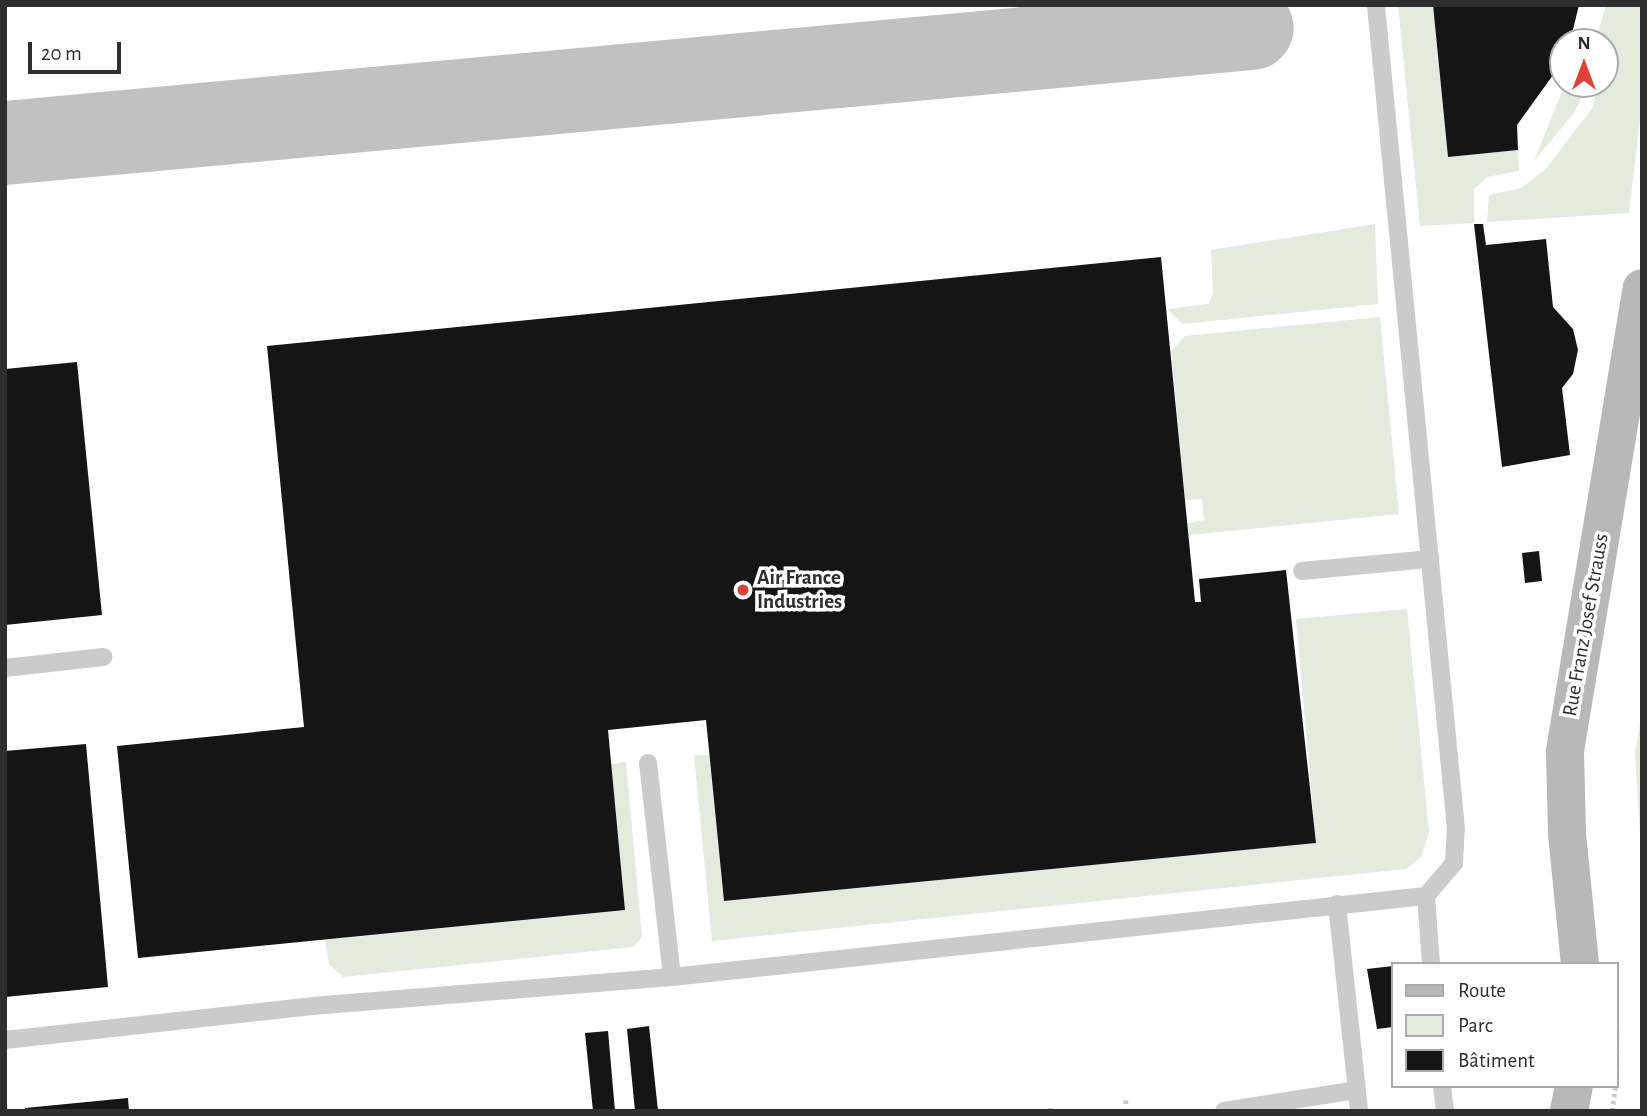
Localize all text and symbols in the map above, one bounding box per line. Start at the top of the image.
scale bar [32,28,124,72]
north arrow [1549,28,1619,98]
text: N [1577,34,1591,53]
text: 20 m [41,43,82,64]
street label: Rue Franz Josef Strauss [1558,532,1614,718]
place label: Air France Industries [757,565,842,615]
marker: Air France Industries [735,582,751,598]
legend [1392,962,1619,1088]
text: Route [1458,980,1506,1001]
text: Parc [1458,1015,1493,1036]
text: Bâtiment [1458,1050,1535,1071]

